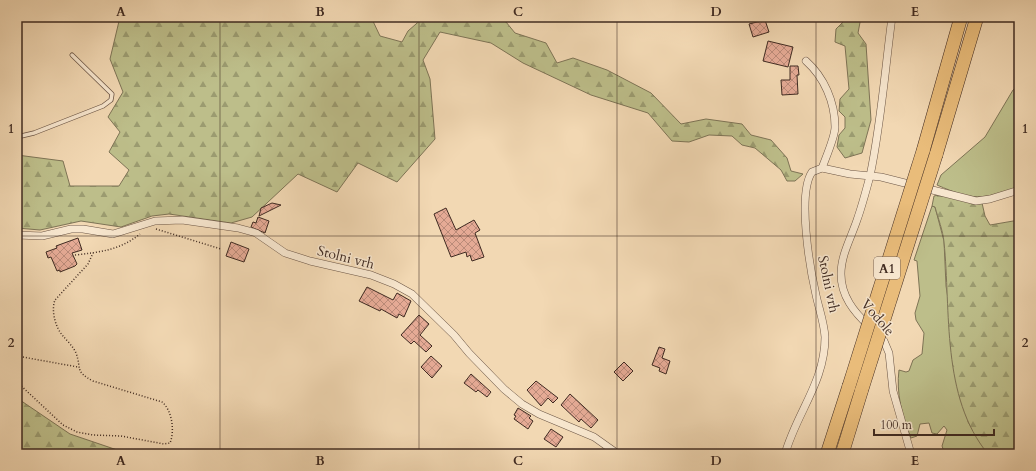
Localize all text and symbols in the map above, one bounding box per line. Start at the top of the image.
text: A [116,3,126,21]
text: B [315,3,325,21]
text: C [513,3,523,21]
text: D [710,3,722,21]
text: E [911,3,919,21]
text: 1 [8,120,14,138]
text: 1 [1022,120,1028,138]
street label: Stolni vrh [315,241,377,274]
street label: Stolni vrh [813,254,844,315]
road number: A1 [874,257,900,279]
street label: Vodole [856,295,899,340]
text: 2 [8,334,15,352]
text: 2 [1022,334,1029,352]
scale bar [874,411,994,437]
text: 100 m [880,417,913,433]
text: A [116,452,126,470]
text: B [315,452,325,470]
text: C [513,452,523,470]
text: D [710,452,722,470]
text: E [911,452,919,470]

